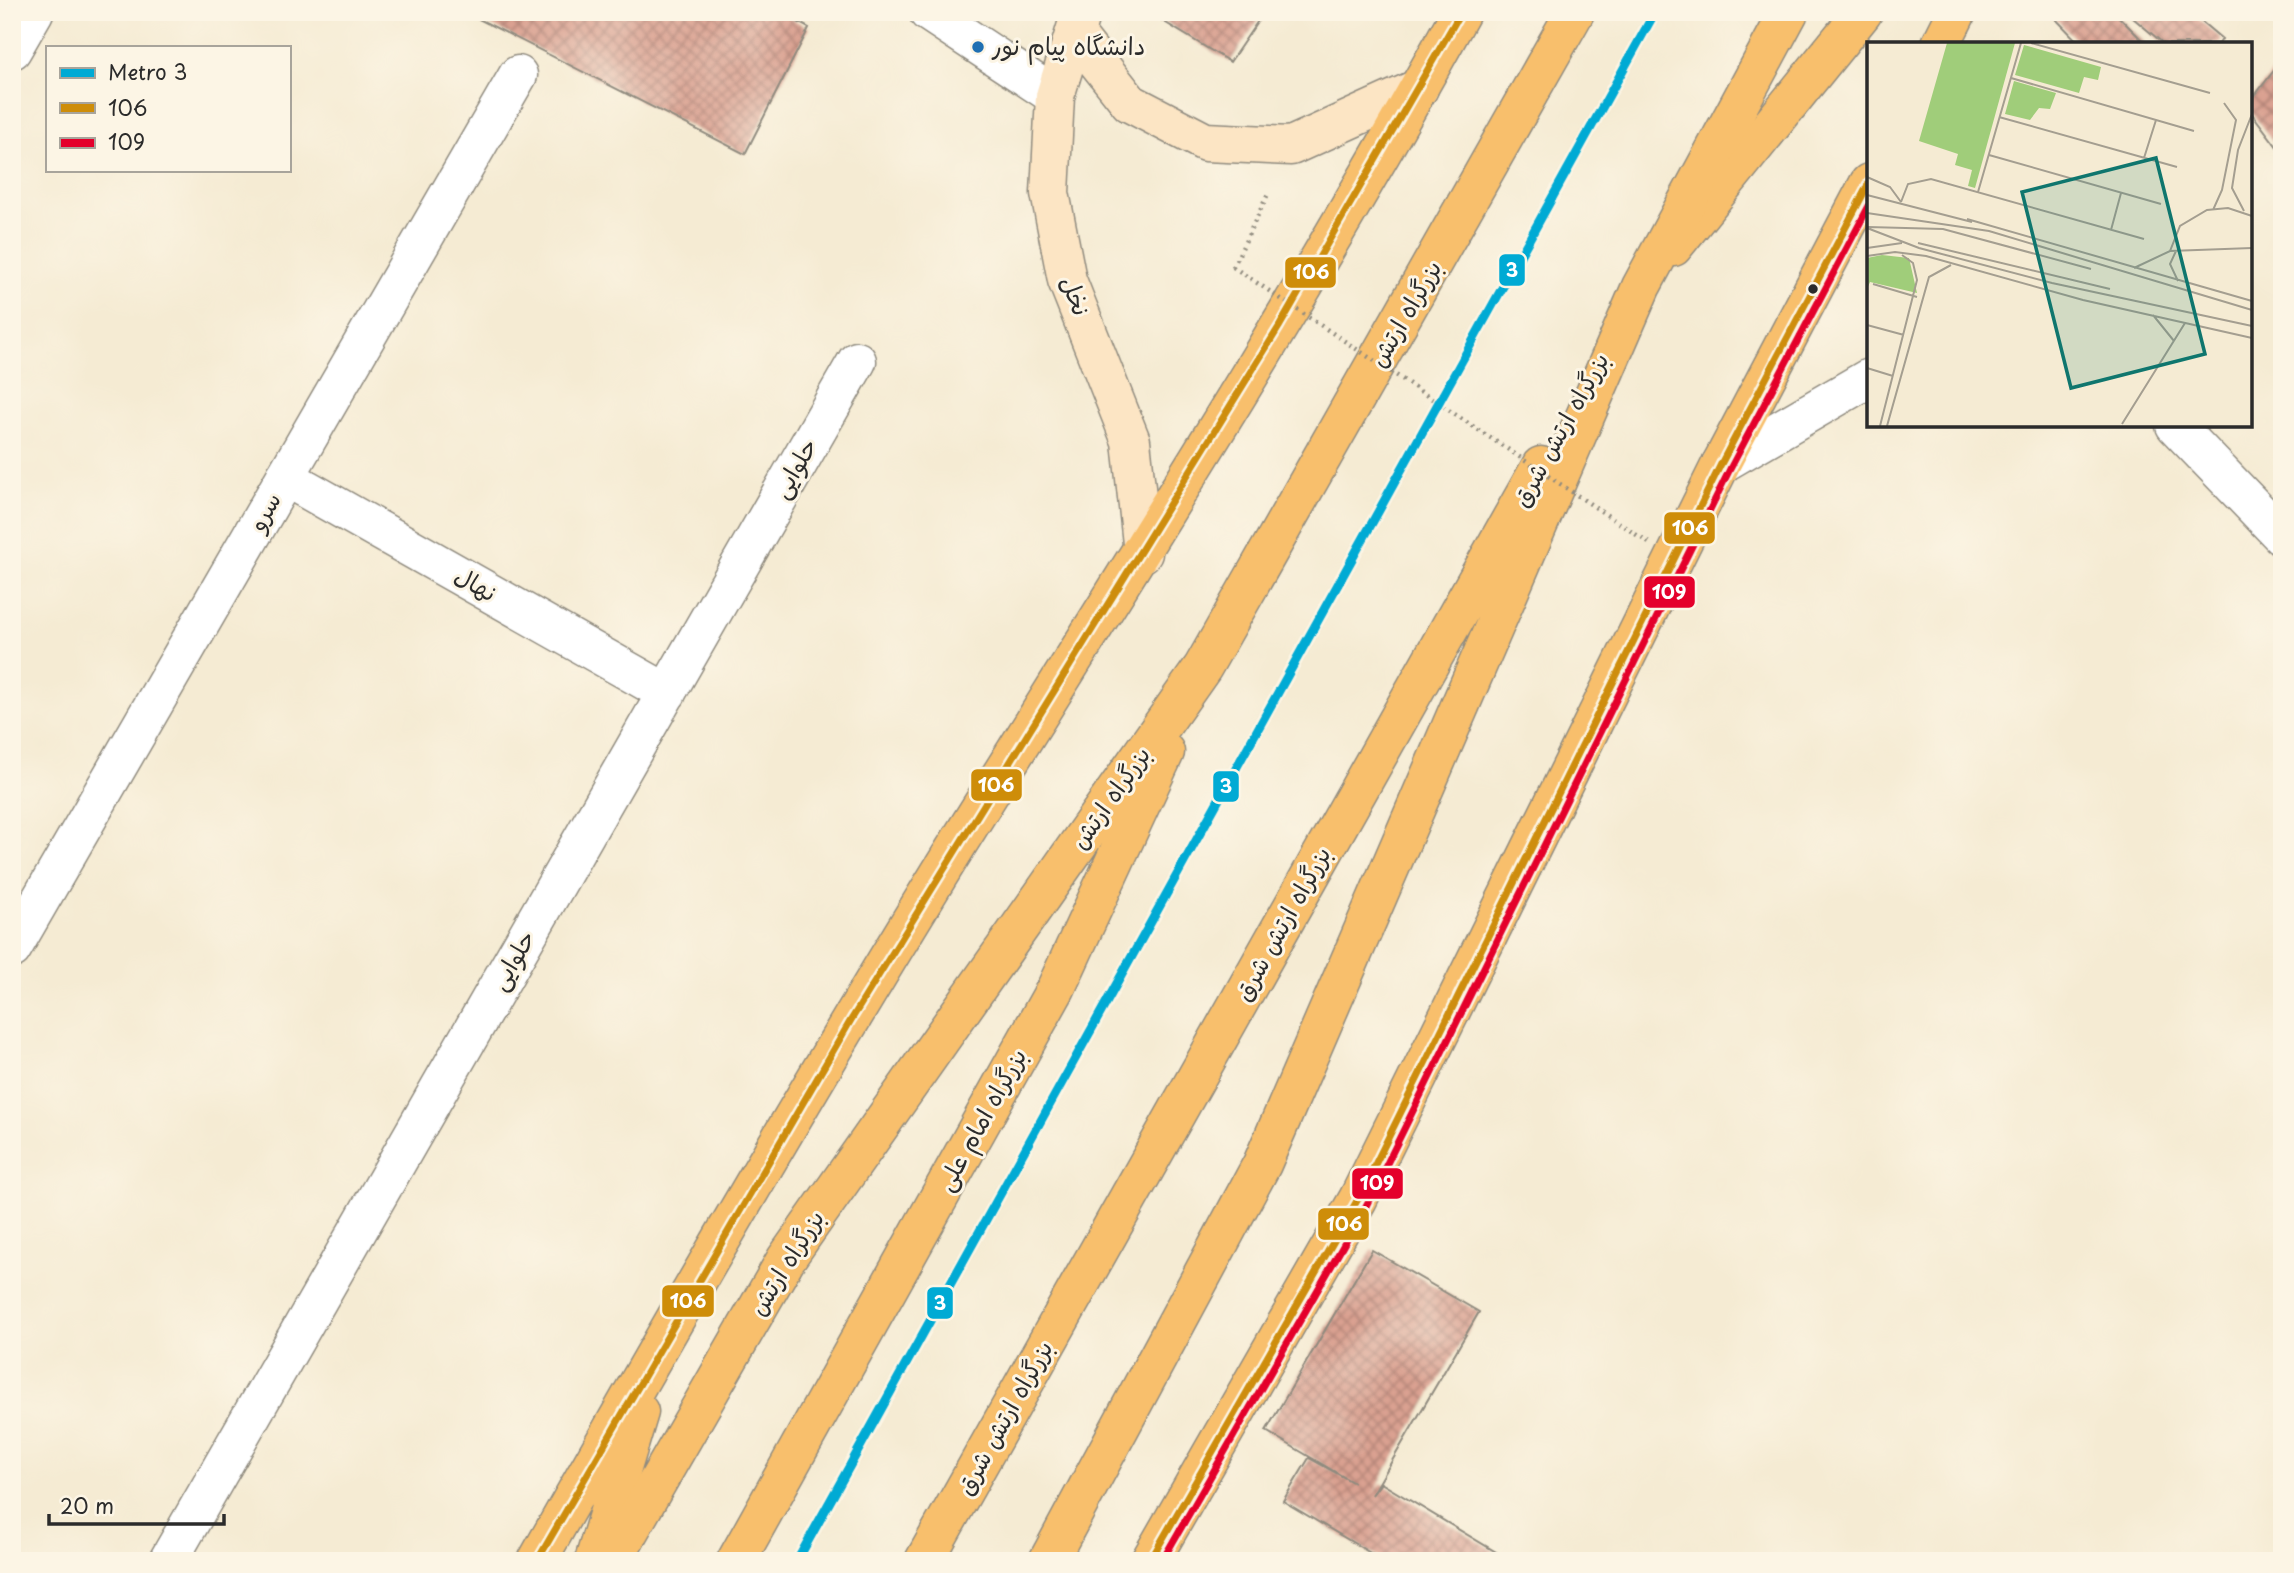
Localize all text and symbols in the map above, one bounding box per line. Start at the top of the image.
place label: دانشگاه پیام نور [991,27,1145,65]
marker: دانشگاه پیام نور [970,39,986,55]
inset map [1867,42,2252,427]
legend [46,46,290,172]
text: Metro 3 [108,55,187,87]
text: 106 [108,91,148,123]
text: 109 [108,125,145,157]
street label: بزرگراه ارتش [1359,253,1449,373]
line badge: 3 [1498,253,1526,287]
text: 3 [1506,255,1518,283]
line badge: 106 [1284,256,1337,289]
text: 106 [1293,257,1329,285]
street label: نخل [1053,270,1101,320]
unlabelled marker [1806,282,1820,296]
street label: بزرگراه ارتش شرق [1502,345,1617,513]
street label: حلوایی [762,431,825,505]
street label: سرو [237,485,289,538]
line badge: 106 [1663,511,1716,545]
text: 106 [1672,513,1708,541]
street label: نهال [449,556,505,610]
line badge: 109 [1643,575,1696,609]
text: 109 [1652,577,1686,605]
street label: بزرگراه ارتش [1061,738,1158,856]
line badge: 106 [970,768,1023,802]
text: 106 [978,770,1014,798]
line badge: 3 [1212,770,1240,803]
text: 3 [1220,771,1232,799]
street label: بزرگراه ارتش شرق [1224,839,1339,1007]
street label: حلوایی [480,923,543,997]
street label: بزرگراه امام علی [926,1041,1036,1198]
line badge: 109 [1351,1167,1404,1200]
text: 109 [1360,1168,1394,1196]
street label: بزرگراه ارتش [739,1202,832,1322]
line badge: 106 [1317,1207,1370,1241]
text: 106 [1326,1209,1362,1237]
line badge: 106 [661,1284,715,1318]
text: 106 [670,1286,706,1314]
line badge: 3 [926,1286,954,1320]
text: 3 [934,1288,946,1316]
street label: بزرگراه ارتش شرق [946,1333,1061,1501]
scale bar [49,1482,224,1526]
text: 20 m [60,1489,114,1521]

